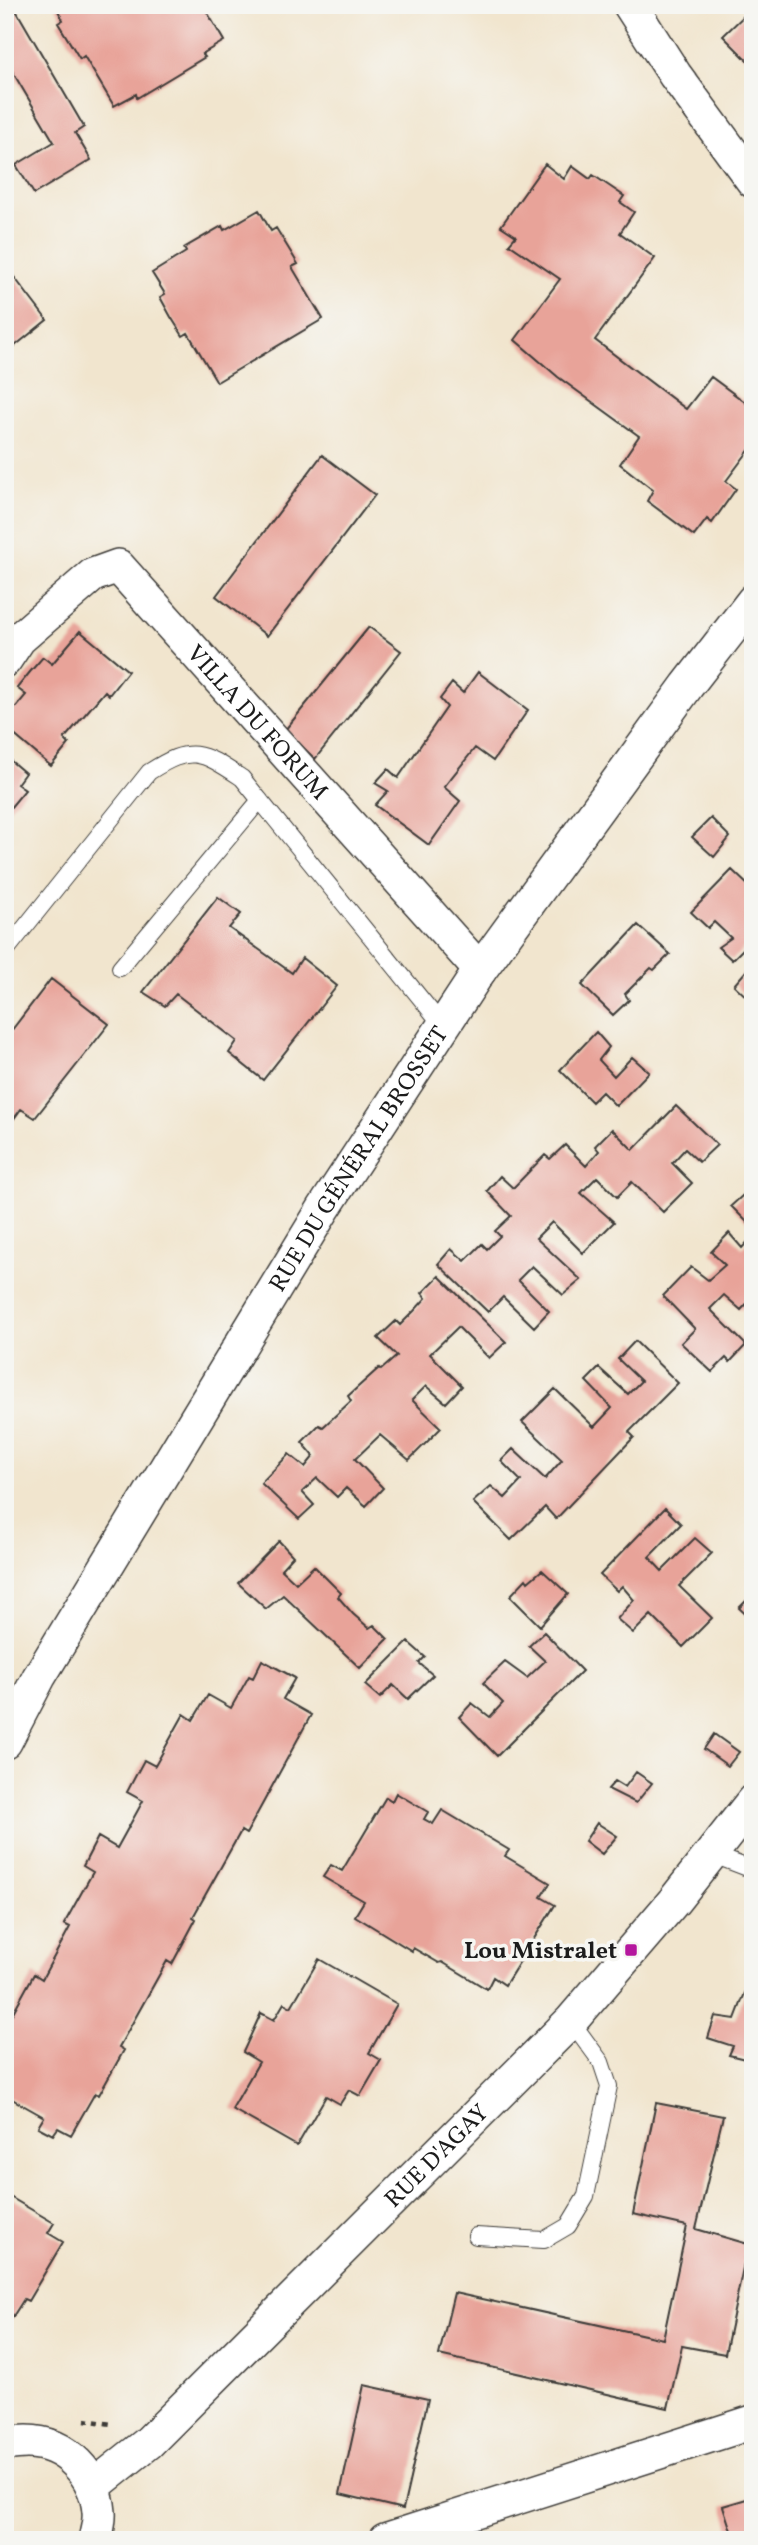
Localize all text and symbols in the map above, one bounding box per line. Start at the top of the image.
street label: VILLA DU FORUM [177,638,335,808]
street label: RUE DU GÉNÉRAL BROSSET [262,1020,458,1299]
place label: Lou Mistralet [464,1935,617,1969]
marker: Lou Mistralet [623,1942,639,1958]
street label: RUE D'AGAY [378,2097,497,2217]

